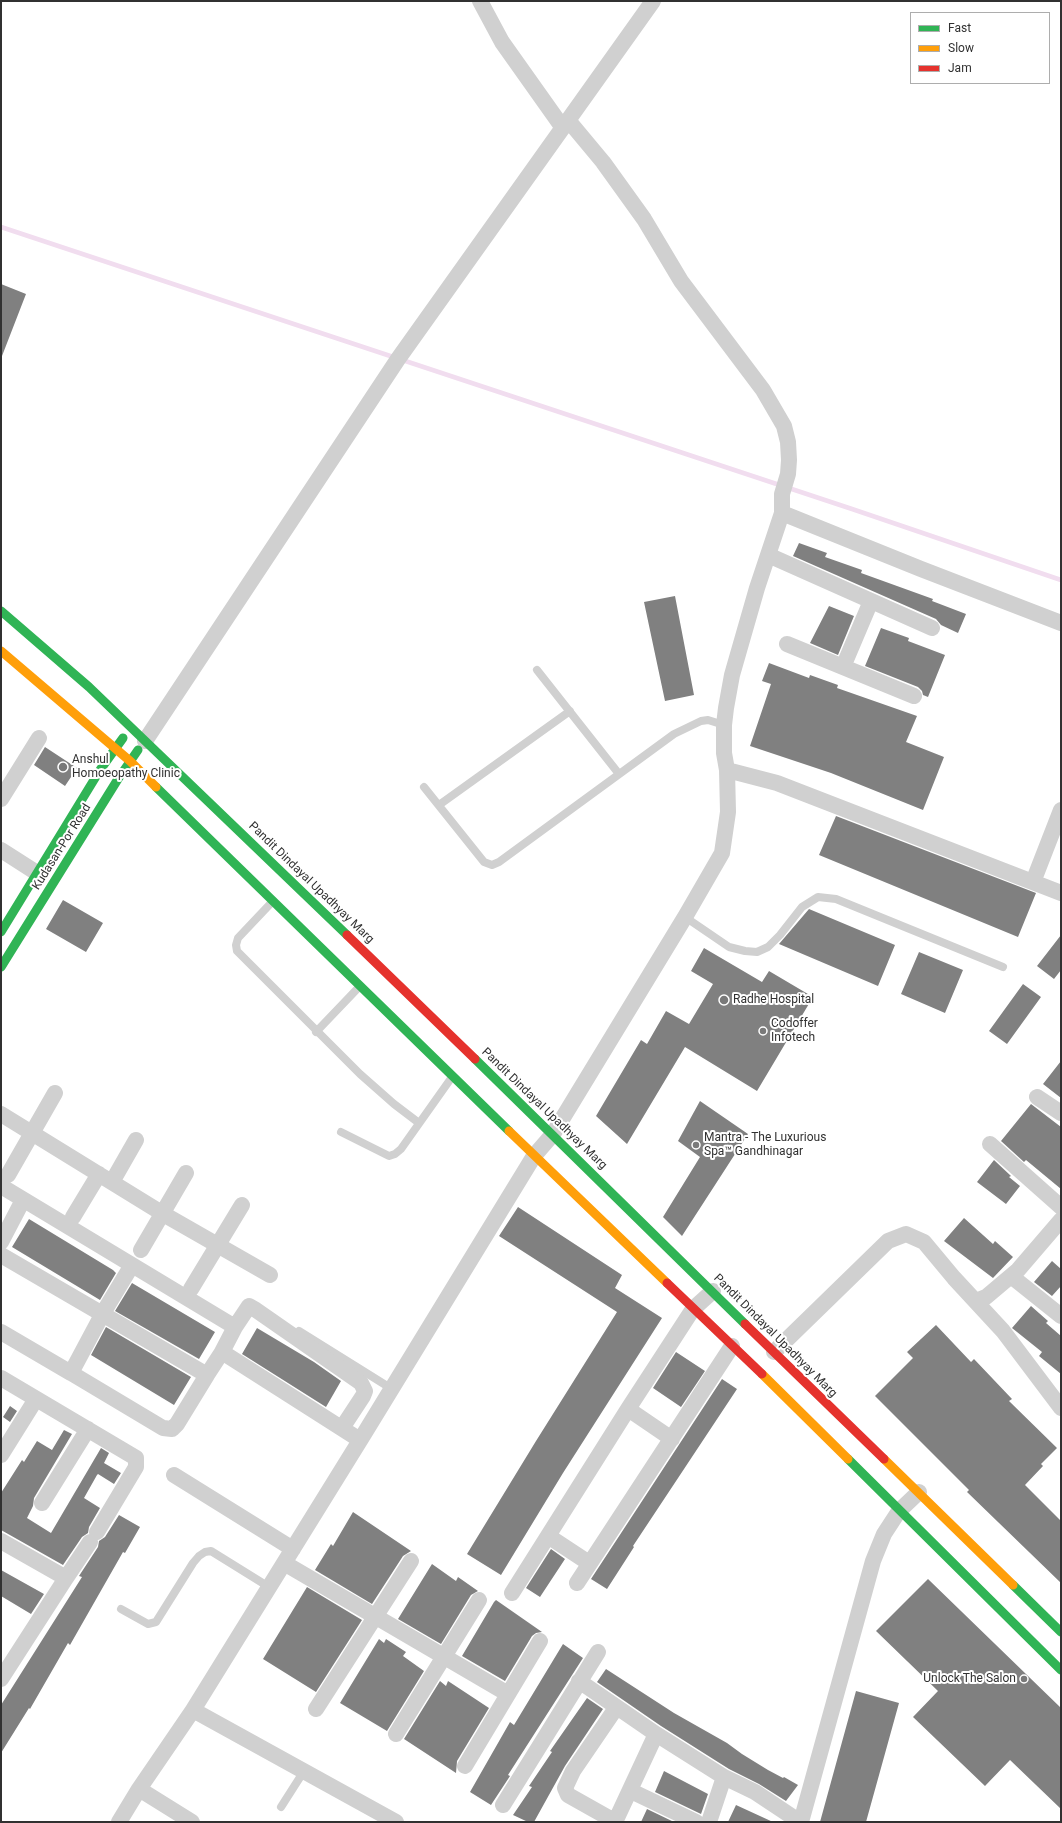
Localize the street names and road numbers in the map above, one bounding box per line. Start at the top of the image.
street label: Kudasan-Por Road [30,801,94,893]
street label: Pandit Dindayal Upadhyay Marg [245,819,377,947]
street label: Pandit Dindayal Upadhyay Marg [478,1045,610,1173]
street label: Pandit Dindayal Upadhyay Marg [710,1271,840,1401]

